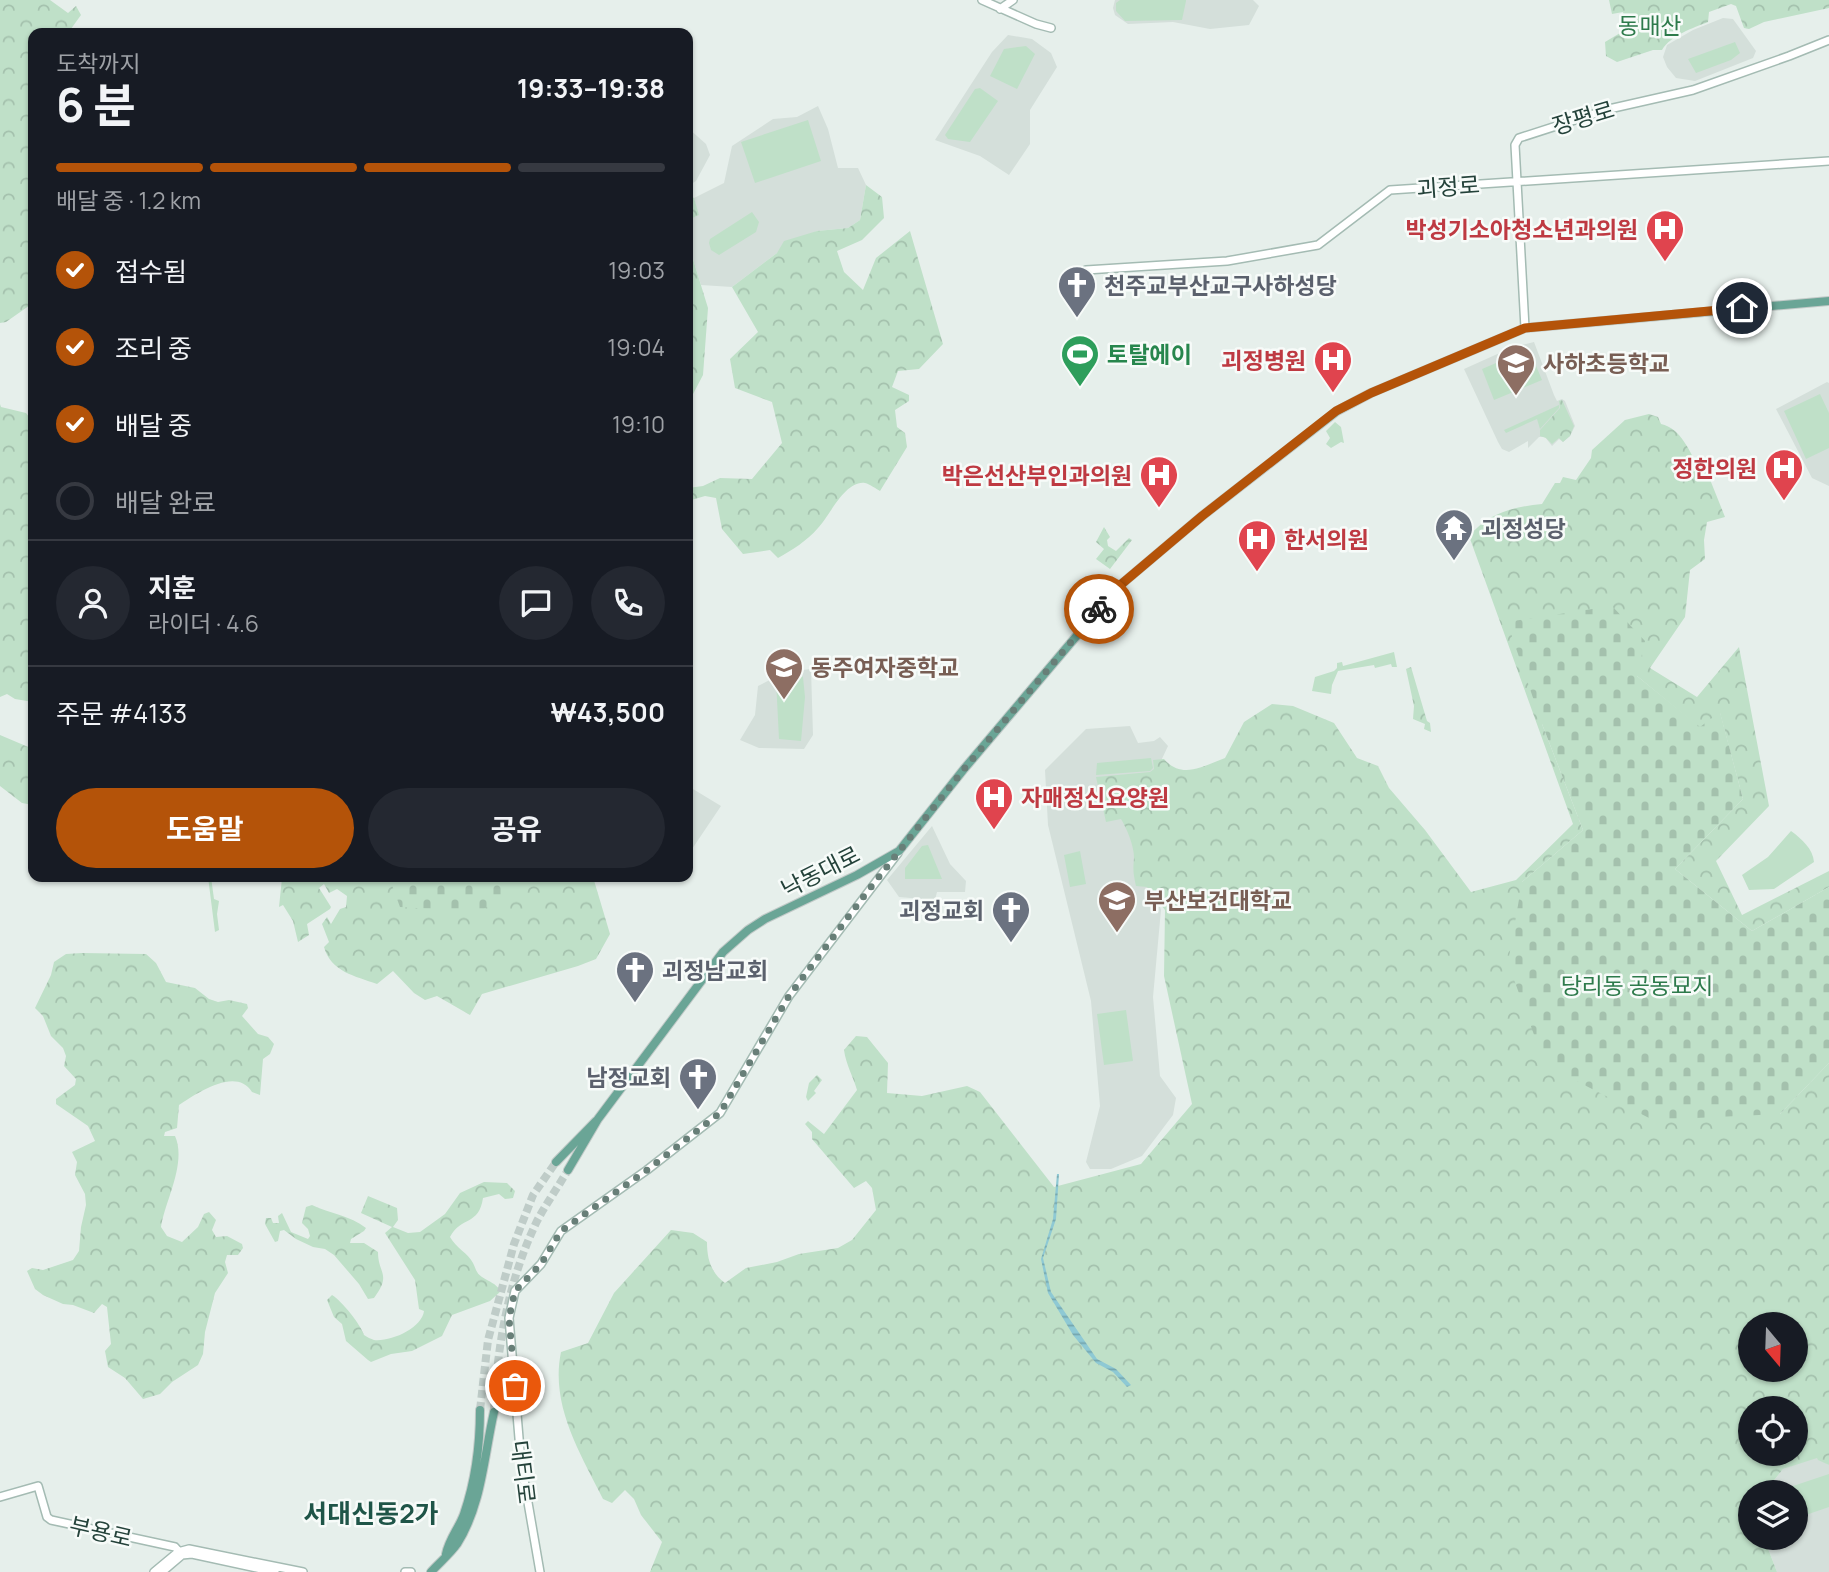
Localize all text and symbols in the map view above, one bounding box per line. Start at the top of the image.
park label: 동매산 [1618,9,1682,41]
text: 도착까지 [56,47,141,79]
text: 19:33–19:38 [517,70,665,106]
text: 6 분 [56,73,136,136]
street label: 장평로 [1548,92,1618,142]
street label: 괴정로 [1415,168,1481,204]
text: 배달 중 · 1.2 km [56,184,201,216]
hospital icon: 박성기소아청소년과의원 [1644,208,1686,263]
place label: 박성기소아청소년과의원 [1405,213,1638,245]
icon: check [56,251,94,289]
text: 접수됨 [115,253,187,289]
text: 19:03 [608,254,665,286]
church icon: 천주교부산교구사하성당 [1056,264,1098,319]
place label: 천주교부산교구사하성당 [1104,269,1337,301]
pin [1712,278,1772,338]
icon: home [1723,289,1761,327]
icon: check [56,328,94,366]
text: 조리 중 [115,330,192,366]
text: 19:04 [607,331,665,363]
sports icon: 토탈에이 [1059,333,1101,388]
place label: 토탈에이 [1107,338,1192,370]
hospital icon: 괴정병원 [1312,339,1354,394]
school or university icon: 사하초등학교 [1495,342,1537,397]
place label: 괴정병원 [1221,344,1306,376]
place label: 사하초등학교 [1543,347,1670,379]
icon: check [56,405,94,443]
text: 배달 중 [115,407,192,443]
text: 19:10 [612,408,665,440]
hospital icon: 정한의원 [1763,447,1805,502]
place label: 정한의원 [1672,452,1757,484]
hospital icon: 박은선산부인과의원 [1138,454,1180,509]
place label: 박은선산부인과의원 [942,459,1132,491]
text: 배달 완료 [115,484,216,520]
temple icon: 괴정성당 [1433,507,1475,562]
place label: 괴정성당 [1481,512,1566,544]
hospital icon: 한서의원 [1236,518,1278,573]
place label: 한서의원 [1284,523,1369,555]
button: person [56,566,130,640]
button: chat [499,566,573,640]
button: phone [591,566,665,640]
text: 지훈 [148,569,196,605]
courier [1064,574,1134,644]
icon: bike [1080,590,1118,628]
text: 라이더 · 4.6 [148,607,259,639]
school or university icon: 동주여자중학교 [763,646,805,701]
place label: 동주여자중학교 [811,651,959,683]
text: ₩43,500 [550,694,665,730]
text: 주문 #4133 [56,695,187,731]
hospital icon: 자매정신요양원 [973,776,1015,831]
place label: 자매정신요양원 [1021,781,1169,813]
button: 도움말 [56,788,354,868]
button: 공유 [368,788,665,868]
street label: 낙동대로 [775,838,865,904]
school or university icon: 부산보건대학교 [1096,879,1138,934]
place label: 부산보건대학교 [1144,884,1292,916]
church icon: 괴정교회 [990,889,1032,944]
place label: 괴정교회 [899,894,984,926]
church icon: 괴정남교회 [614,949,656,1004]
place label: 괴정남교회 [662,954,768,986]
park label: 당리동 공동묘지 [1561,969,1713,1001]
church icon: 남정교회 [677,1056,719,1111]
place label: 남정교회 [586,1061,671,1093]
north arrow [1738,1312,1808,1382]
map controls [1738,1312,1808,1550]
pin [485,1356,545,1416]
icon: bag [496,1367,534,1405]
button: locate [1738,1396,1808,1466]
street label: 대티로 [504,1439,544,1505]
button: layers [1738,1480,1808,1550]
district label: 서대신동2가 [303,1495,439,1531]
street label: 부용로 [66,1508,136,1554]

